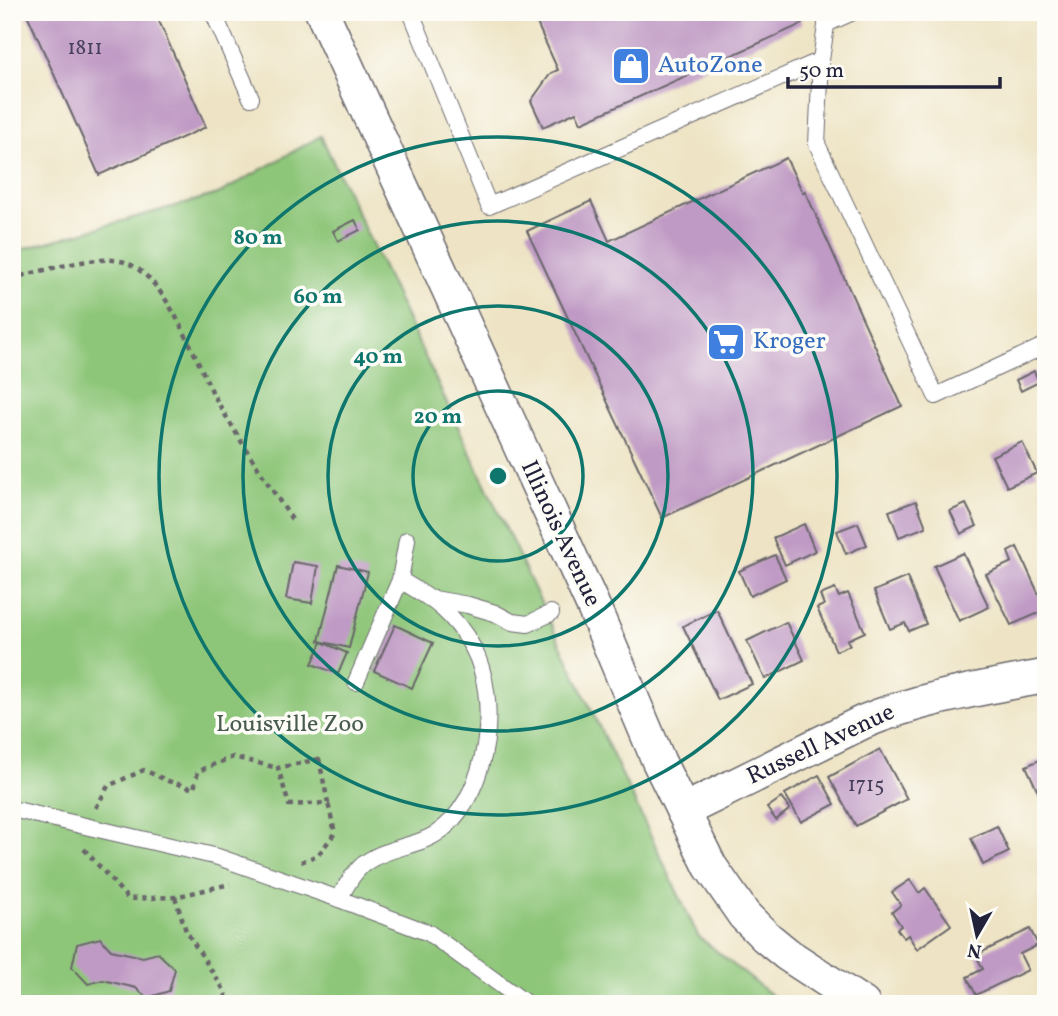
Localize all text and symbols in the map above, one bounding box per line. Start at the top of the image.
house number: 1811 [67,34,103,63]
shop icon: AutoZone [610,45,652,87]
scale bar [788,46,1000,90]
place label: AutoZone [658,49,763,83]
text: 50 m [799,57,844,86]
text: 80 m [234,224,282,253]
text: 60 m [294,283,342,312]
supermarket icon: Kroger [705,321,747,363]
place label: Kroger [753,325,826,359]
text: 40 m [353,343,403,372]
text: 20 m [414,403,462,432]
street label: Illinois Avenue [511,455,609,613]
centre of rings [486,464,510,488]
street label: Russell Avenue [742,696,900,794]
park label: Louisville Zoo [216,708,364,742]
house number: 1715 [848,771,884,800]
north arrow [942,900,1012,970]
text: N [966,936,984,964]

